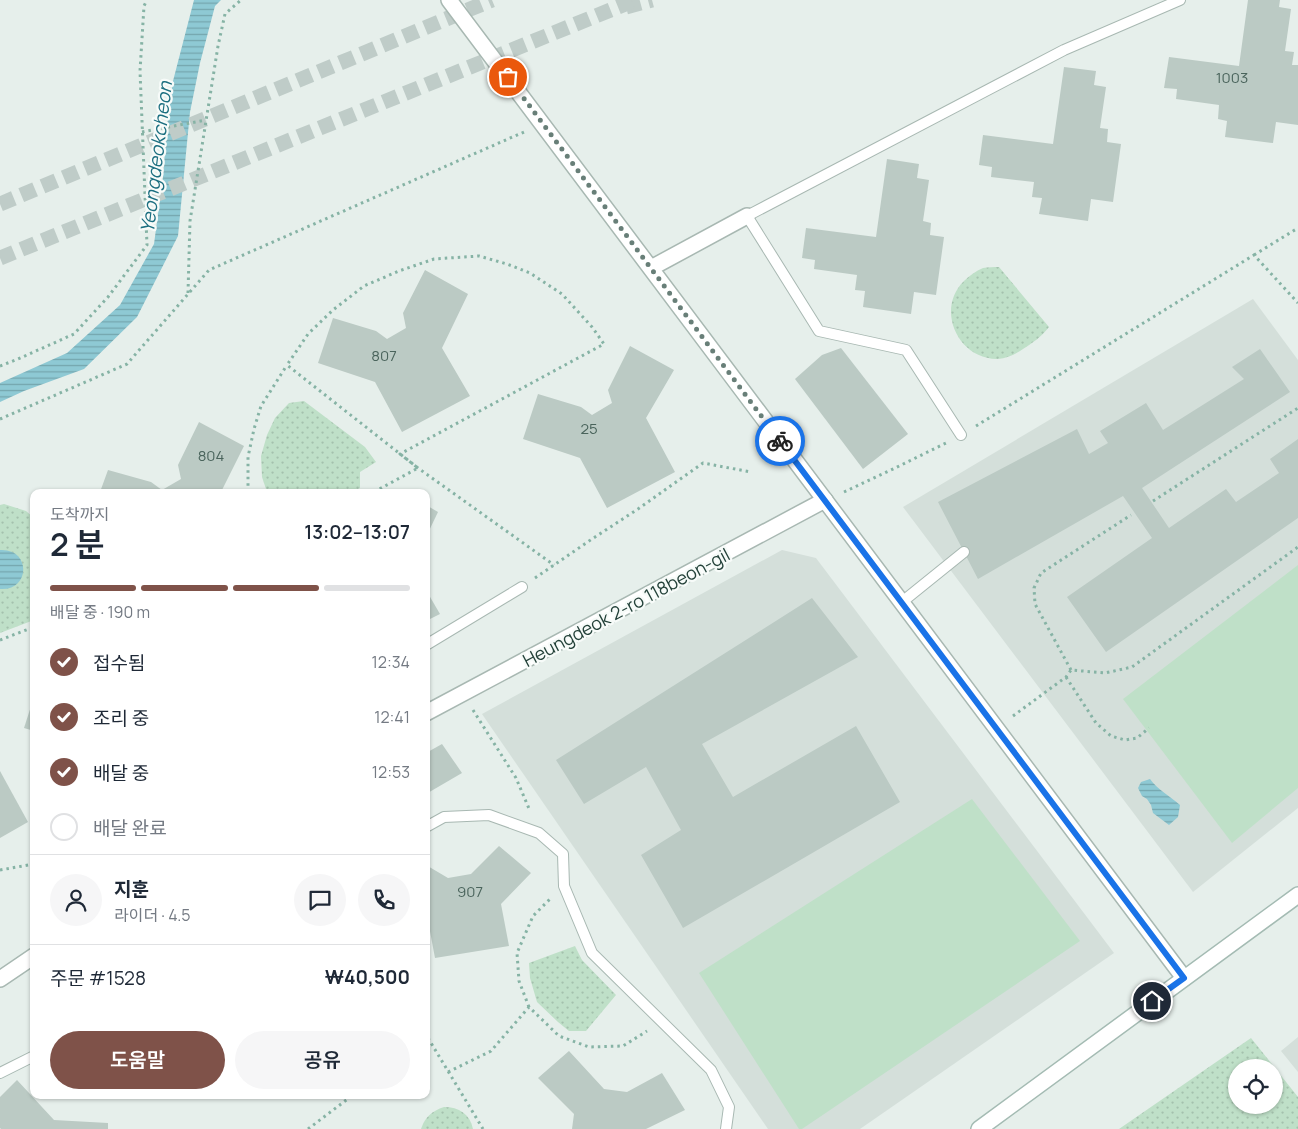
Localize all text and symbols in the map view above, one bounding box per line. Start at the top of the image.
pin [487,56,529,98]
icon: bag [494,63,522,91]
house number: 1003 [1216,67,1248,88]
water label: Yeongdeokcheon [134,79,178,234]
house number: 807 [371,345,397,366]
courier [755,416,805,466]
house number: 25 [580,418,598,439]
icon: bike [766,427,794,455]
house number: 804 [198,445,225,466]
text: 도착까지 [50,503,109,525]
text: 13:02–13:07 [304,519,410,545]
text: 2 분 [50,522,105,566]
street label: Heungdeok 2-ro 118beon-gil [518,542,734,672]
text: 배달 중 · 190 m [50,601,150,623]
icon: check [50,648,78,676]
text: 접수됨 [93,650,145,676]
text: 12:34 [372,651,410,673]
icon: check [50,703,78,731]
text: 조리 중 [93,705,149,731]
text: 12:41 [374,706,410,728]
icon: check [50,758,78,786]
text: 배달 중 [93,760,149,786]
text: 12:53 [372,761,410,783]
text: 배달 완료 [93,815,167,841]
button: person [50,874,102,926]
button: chat [294,874,346,926]
button: phone [358,874,410,926]
text: 지훈 [114,876,149,902]
house number: 907 [457,881,483,902]
text: 라이더 · 4.5 [114,904,191,926]
text: ₩40,500 [325,964,410,990]
text: 주문 #1528 [50,965,146,991]
pin [1131,980,1173,1022]
icon: home [1138,987,1166,1015]
button: 도움말 [50,1031,225,1089]
button: 공유 [235,1031,410,1089]
map controls [1228,1059,1283,1114]
button: locate [1228,1059,1283,1114]

